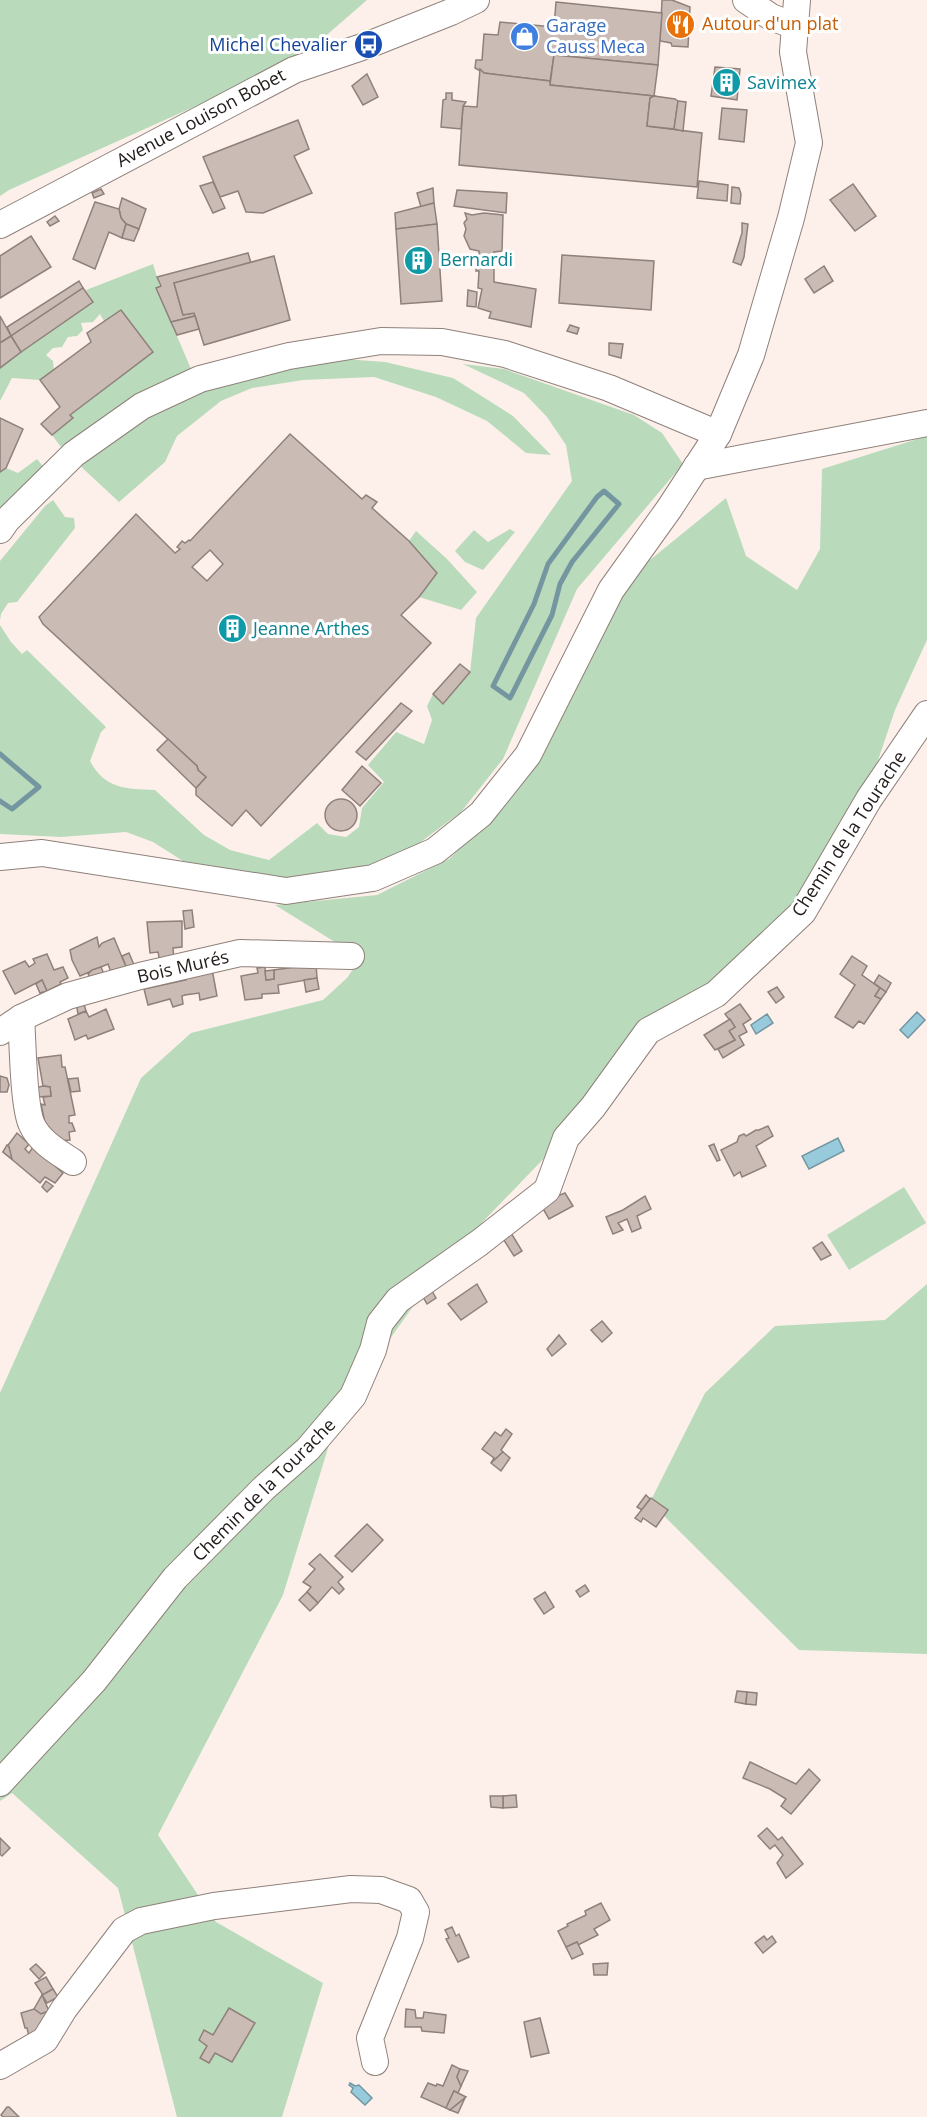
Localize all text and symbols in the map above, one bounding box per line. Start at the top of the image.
restaurant icon: Autour d'un plat [665,8,697,40]
place label: Autour d'un plat [702,11,838,35]
place label: Garage Causs Meca [546,13,645,58]
shop icon: Garage Causs Meca [509,20,541,52]
bus stop icon: Michel Chevalier [352,29,384,61]
place label: Michel Chevalier [209,32,348,56]
street label: Avenue Louison Bobet [112,62,289,172]
building icon: Savimex [710,67,742,99]
place label: Savimex [747,70,817,94]
building icon: Bernardi [403,244,435,276]
place label: Bernardi [440,247,513,271]
building icon: Jeanne Arthes [216,613,248,645]
place label: Jeanne Arthes [251,616,370,640]
street label: Chemin de la Tourache [785,746,911,921]
street label: Bois Murés [135,944,231,988]
street label: Chemin de la Tourache [186,1412,340,1566]

